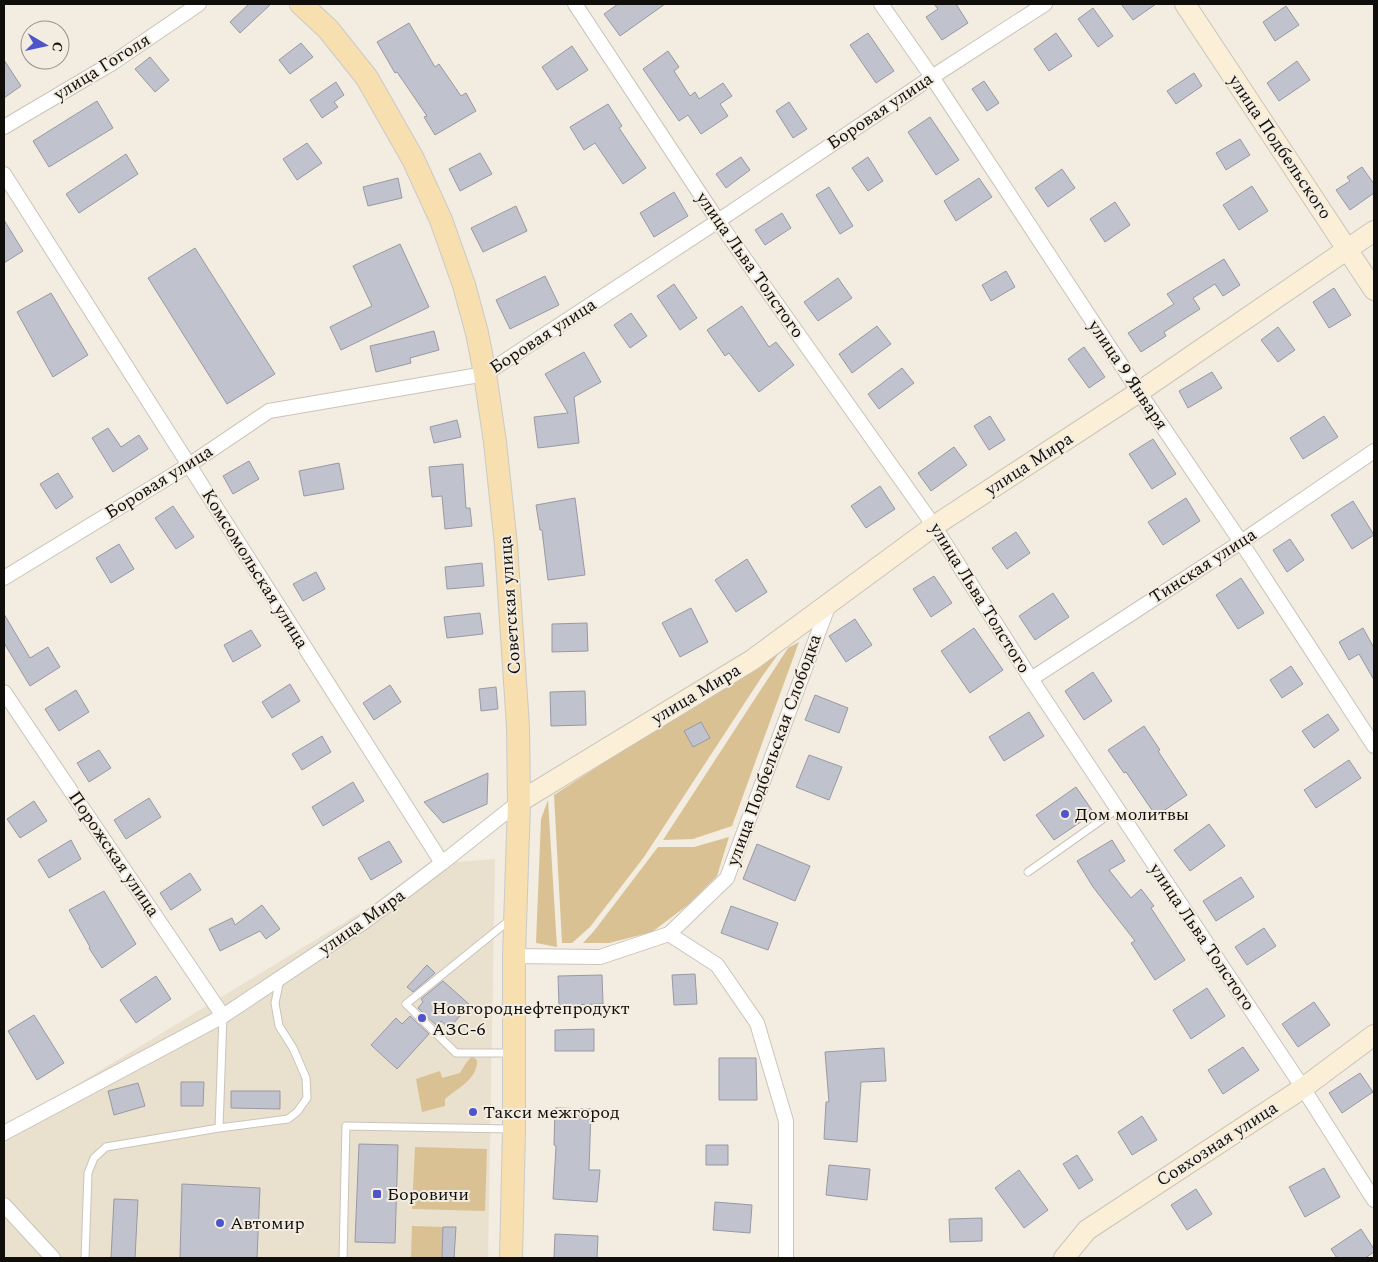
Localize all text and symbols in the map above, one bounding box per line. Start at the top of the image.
north arrow [20,20,70,70]
street label: улица Гоголя [48,27,156,108]
text: С [46,40,68,54]
street label: Боровая улица [822,65,939,157]
street label: улица Подбельского [1221,68,1339,225]
street label: улица Льва Толстого [689,185,811,344]
street label: Боровая улица [484,291,602,381]
street label: улица 9 Января [1080,314,1175,436]
street label: улица Мира [979,425,1079,503]
street label: Боровая улица [100,438,218,526]
street label: Комсомольская улица [195,484,315,654]
street label: улица Льва Толстого [922,516,1037,679]
street label: Тинская улица [1144,521,1262,611]
street label: Советская улица [492,534,528,675]
street label: улица Подбельская Слободка [719,630,829,871]
street label: улица Мира [645,657,746,732]
street label: Порожская улица [62,785,166,923]
place label: Дом молитвы [1075,801,1189,828]
marker: Дом молитвы [1059,808,1071,820]
street label: улица Льва Толстого [1142,857,1262,1016]
street label: улица Мира [312,882,411,962]
place label: Новгороднефтепродукт АЗС-6 [432,995,630,1043]
marker: Новгороднефтепродукт АЗС-6 [416,1012,428,1024]
street label: Совхозная улица [1151,1094,1283,1194]
place label: Такси межгород [483,1099,620,1126]
marker: Такси межгород [467,1106,479,1118]
place label: Боровичи [387,1181,469,1208]
marker: Боровичи [371,1188,383,1200]
place label: Автомир [230,1210,305,1237]
marker: Автомир [214,1217,226,1229]

